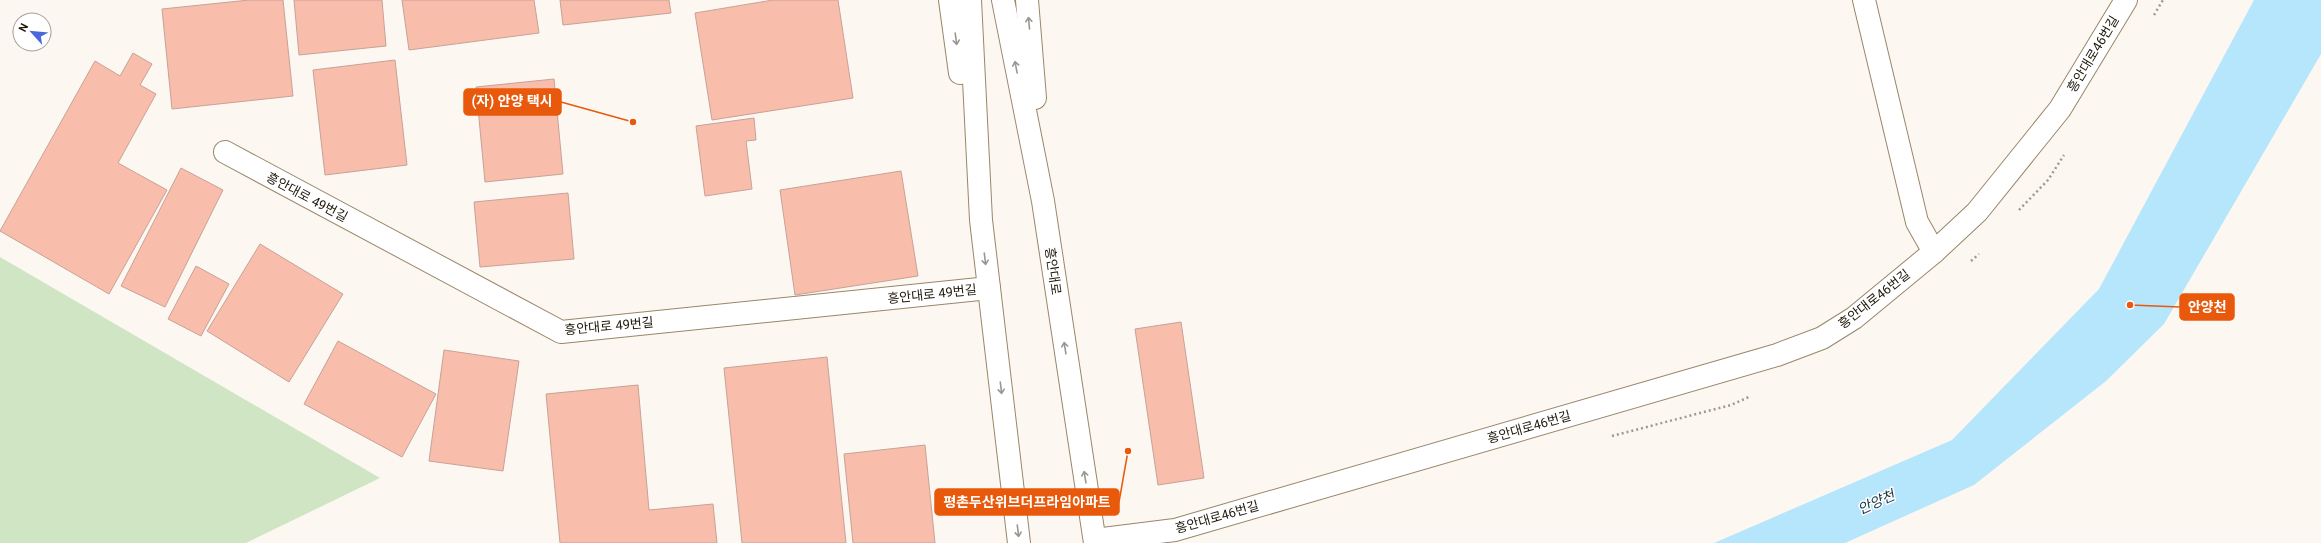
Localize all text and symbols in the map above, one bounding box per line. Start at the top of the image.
north arrow [12,12,52,52]
street label: 흥안대로46번길 [2064,13,2122,95]
one-way arrow [1025,17,1032,30]
text: N [16,21,31,34]
one-way arrow [952,32,960,45]
one-way arrow [1012,61,1020,74]
callout: (자) 안양 택시 [464,89,561,115]
text: (자) 안양 택시 [471,93,553,110]
street label: 흥안대로 49번길 [264,169,350,225]
street label: 흥안대로 [1042,246,1064,296]
one-way arrow [982,252,989,265]
street label: 흥안대로46번길 [1835,267,1913,331]
street label: 흥안대로 49번길 [887,282,977,306]
callout: 안양천 [2180,294,2234,320]
text: 안양천 [2188,299,2226,315]
street label: 흥안대로 49번길 [564,315,654,337]
one-way arrow [1061,342,1069,355]
one-way arrow [997,381,1005,394]
street label: 흥안대로46번길 [1485,408,1573,446]
one-way arrow [1081,471,1089,484]
water label: 안양천 [1855,486,1898,517]
callout: 평촌두산위브더프라임아파트 [935,489,1119,515]
text: 평촌두산위브더프라임아파트 [943,494,1111,510]
street label: 흥안대로46번길 [1173,498,1261,536]
one-way arrow [1014,524,1022,537]

